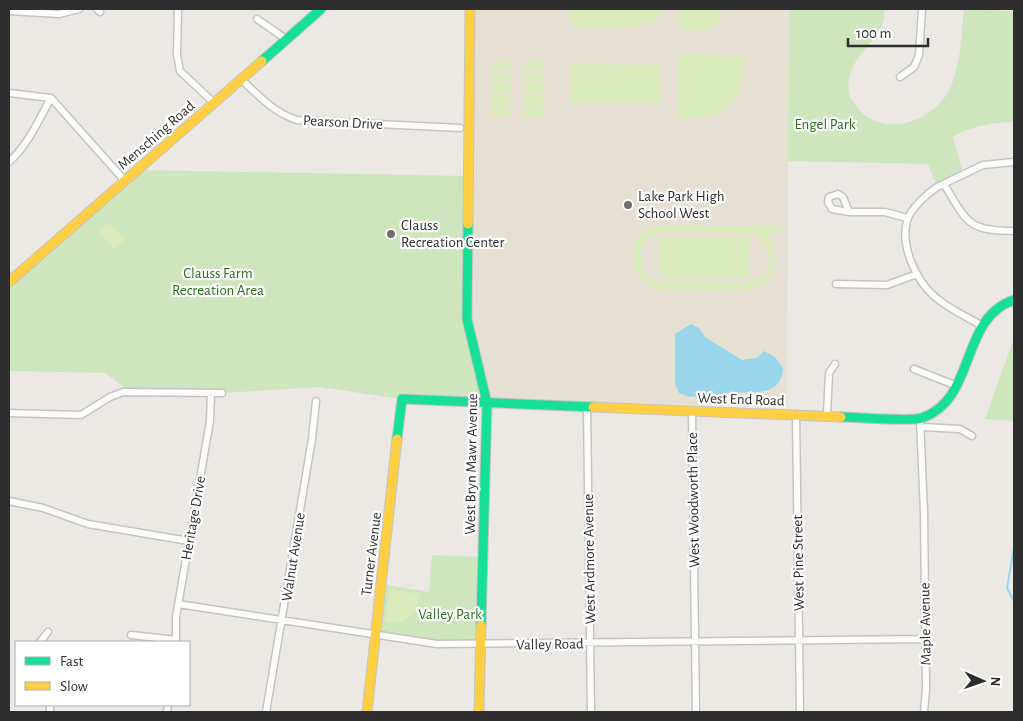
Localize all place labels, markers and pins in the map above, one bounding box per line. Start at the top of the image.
place label: Lake Park High School West [638,189,725,221]
marker: Lake Park High School West [622,199,634,211]
place label: Clauss Recreation Center [401,218,505,250]
marker: Clauss Recreation Center [385,228,397,240]

